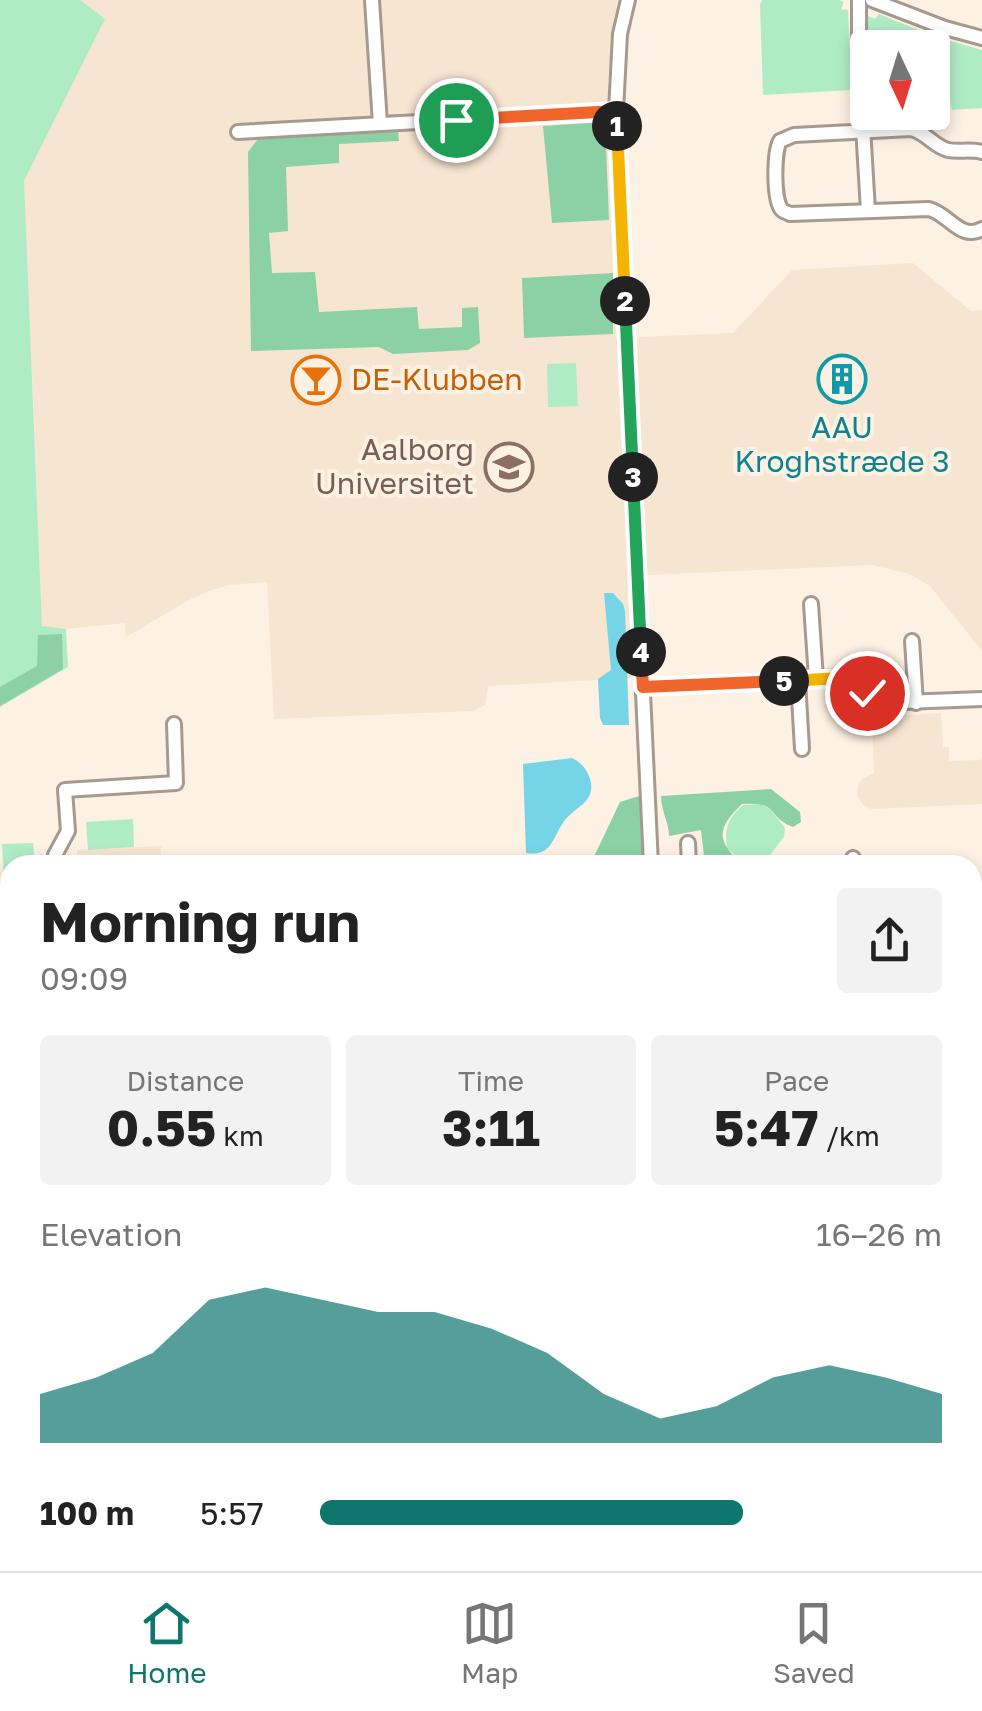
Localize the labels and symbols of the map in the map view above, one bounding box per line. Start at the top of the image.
north arrow [850,30,950,130]
pin [414,78,499,163]
pin: 1 [592,101,642,151]
pin: 2 [600,276,650,326]
building icon: AAU Kroghstræde 3 [816,353,868,405]
bar icon: DE-Klubben [290,354,342,406]
place label: DE-Klubben [351,361,523,397]
place label: AAU Kroghstræde 3 [734,409,950,479]
place label: Aalborg Universitet [315,431,474,501]
school or university icon: Aalborg Universitet [483,441,535,493]
pin: 3 [608,452,658,502]
pin: 4 [616,627,666,677]
pin [825,651,910,736]
pin: 5 [759,656,809,706]

